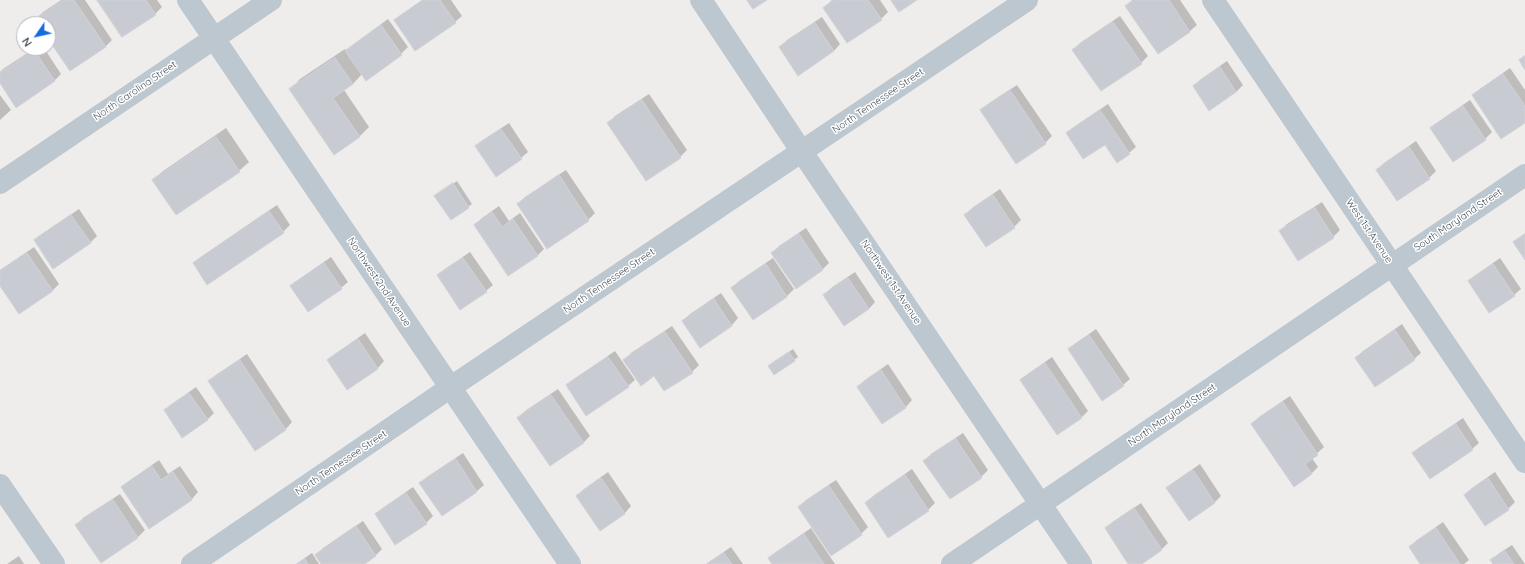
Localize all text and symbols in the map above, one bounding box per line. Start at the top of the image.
north arrow [16,16,56,56]
text: N [19,35,35,49]
street label: North Carolina Street [91,59,179,123]
street label: North Tennessee Street [830,66,926,136]
street label: South Maryland Street [1412,186,1504,254]
street label: West 1st Avenue [1343,197,1395,265]
street label: Northwest 2nd Avenue [345,235,413,329]
street label: Northwest 1st Avenue [858,238,924,326]
street label: North Tennessee Street [561,246,657,316]
street label: North Maryland Street [1126,381,1218,449]
street label: North Tennessee Street [293,428,389,498]

